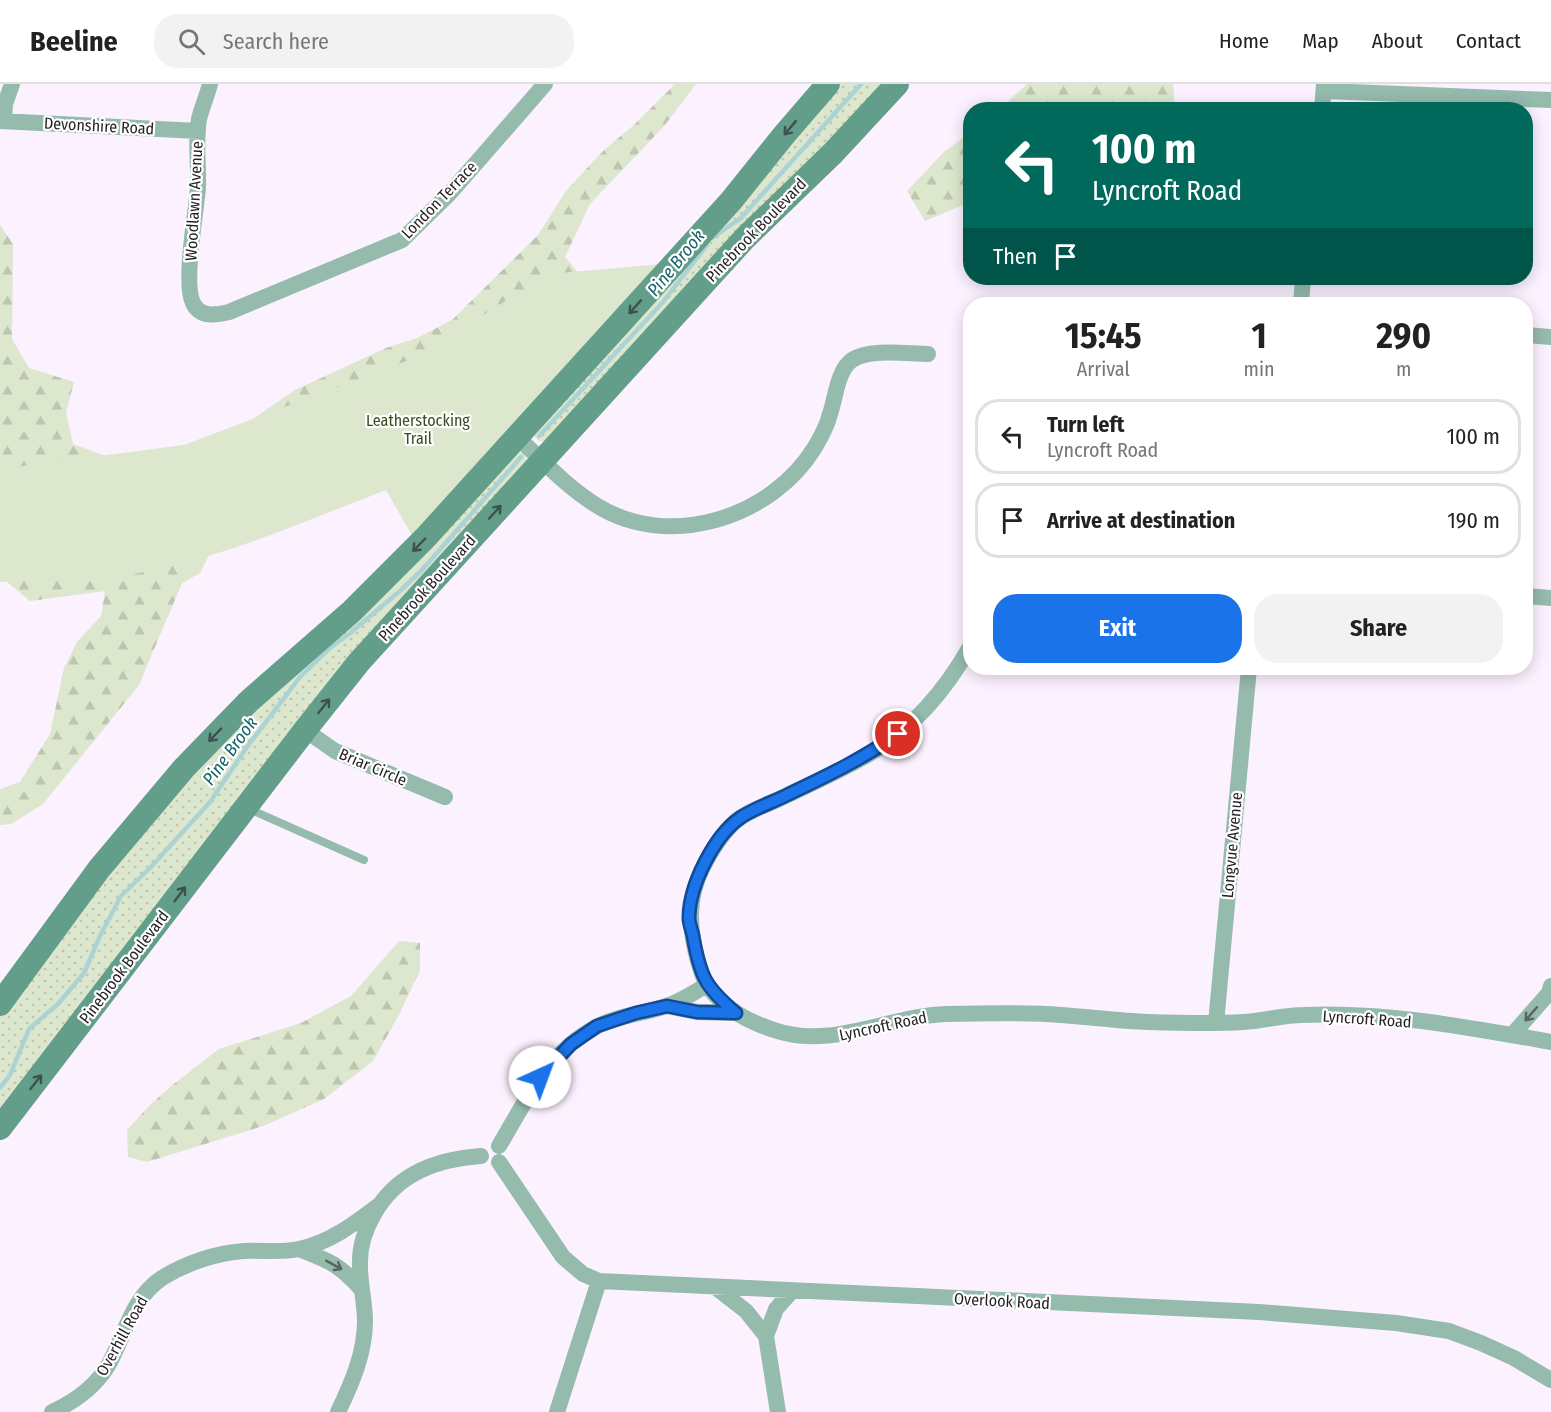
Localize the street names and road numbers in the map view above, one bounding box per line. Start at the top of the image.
street label: Devonshire Road [43,114,155,138]
street label: Woodlawn Avenue [181,141,207,261]
street label: London Terrace [397,157,481,243]
street label: Pinebrook Boulevard [702,174,810,286]
street label: Pinebrook Boulevard [374,531,480,645]
street label: Briar Circle [336,744,410,790]
street label: Longvue Avenue [1218,791,1246,899]
street label: Pinebrook Boulevard [75,907,173,1027]
street label: Lyncroft Road [1322,1006,1412,1032]
street label: Lyncroft Road [837,1007,929,1045]
street label: Overlook Road [954,1289,1050,1313]
street label: Overhill Road [92,1293,152,1379]

